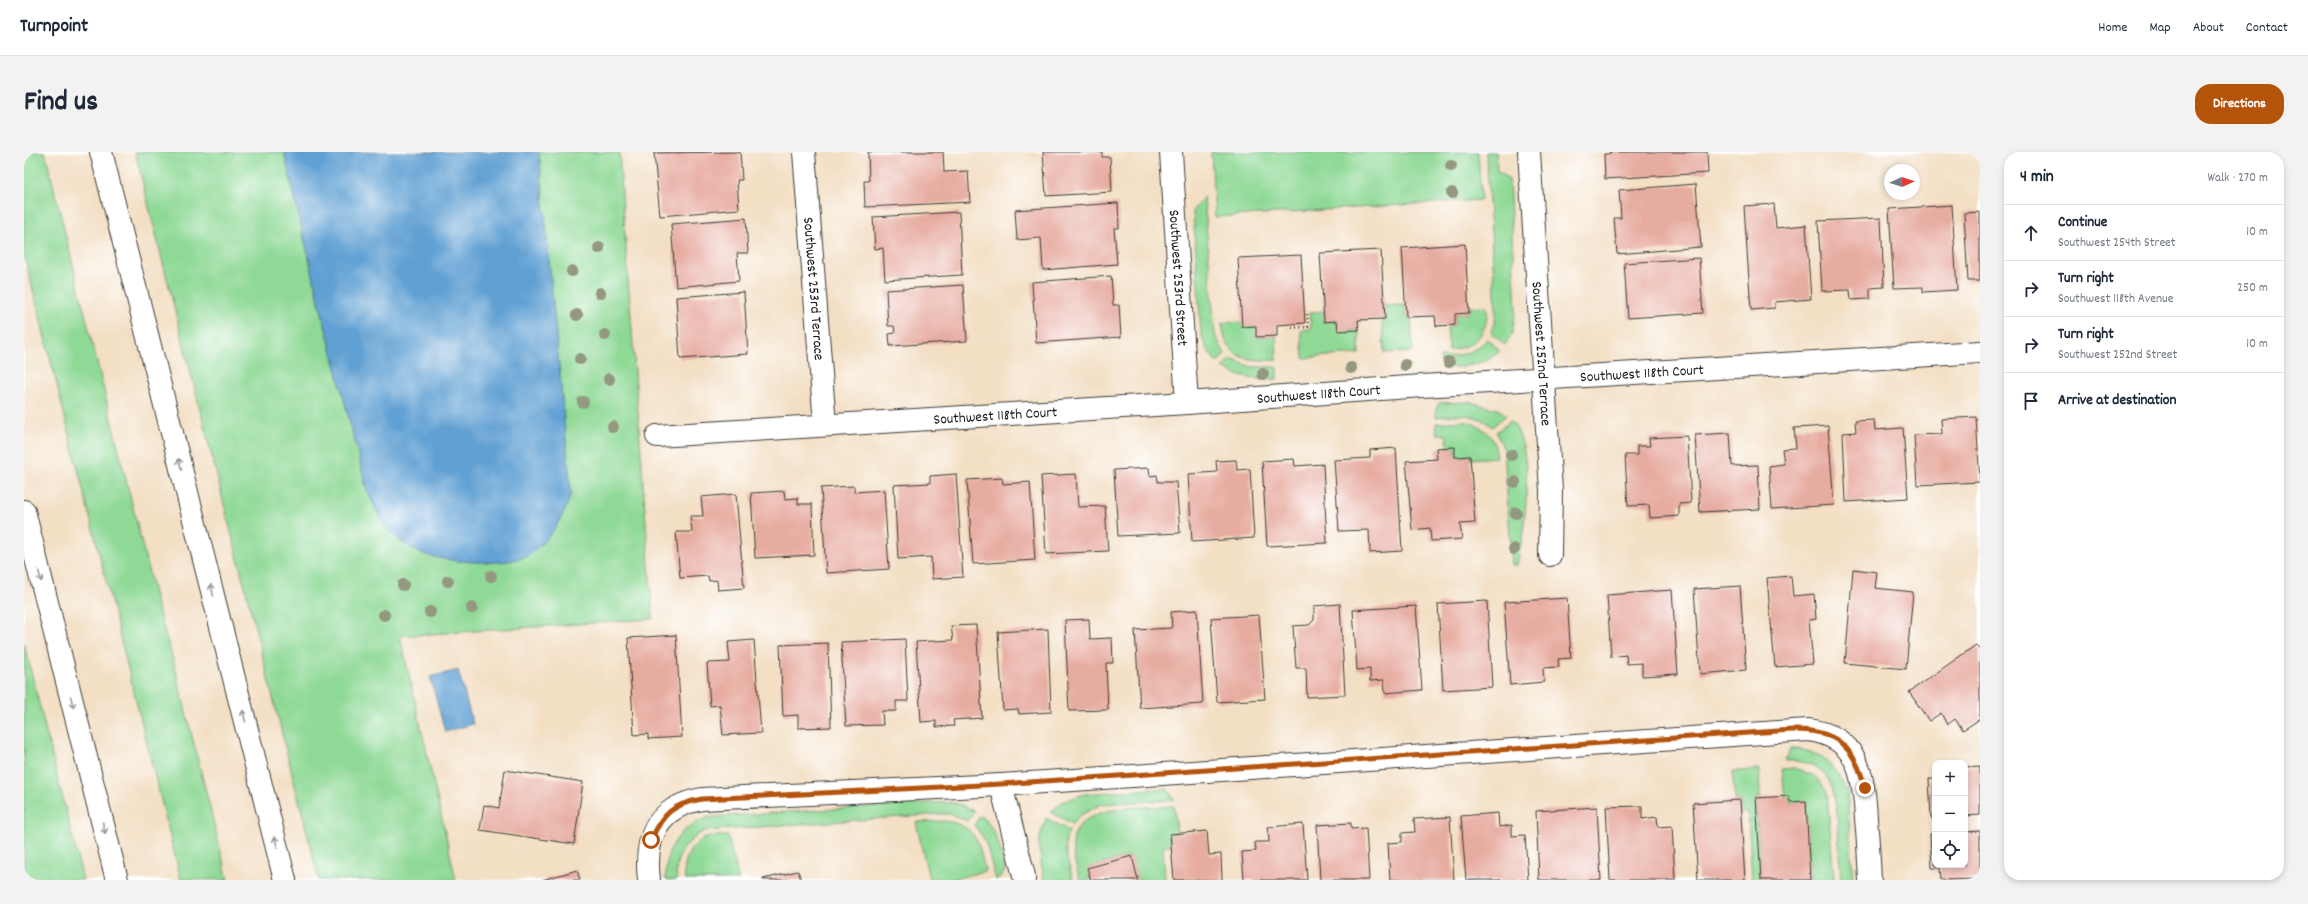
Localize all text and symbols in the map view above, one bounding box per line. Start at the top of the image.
text: Turnpoint [20,14,88,41]
text: Home [2098,18,2127,38]
text: Map [2149,18,2171,38]
text: About [2193,18,2224,38]
text: Contact [2246,18,2288,38]
text: Find us [24,84,98,124]
button: Directions [2195,84,2284,124]
north arrow [1884,164,1920,200]
text: 4 min [2020,166,2054,190]
text: Walk · 270 m [2207,169,2268,188]
street label: Southwest 253rd Street [1162,209,1192,347]
text: Continue [2058,212,2107,234]
street label: Southwest 253rd Terrace [796,216,829,362]
icon: ahead [2020,222,2042,244]
text: 10 m [2246,223,2268,242]
text: Southwest 254th Street [2058,234,2176,253]
text: Turn right [2058,268,2114,290]
icon: right [2020,278,2042,300]
text: 250 m [2237,279,2268,298]
street label: Southwest 252nd Terrace [1524,281,1556,427]
text: Southwest 118th Avenue [2058,290,2173,309]
text: Turn right [2058,324,2114,346]
icon: right [2020,334,2042,356]
text: 10 m [2246,335,2268,354]
text: Southwest 252nd Street [2058,346,2177,365]
street label: Southwest 118th Court [1580,360,1705,389]
street label: Southwest 118th Court [1256,380,1382,411]
icon: arrive [2020,390,2042,412]
text: Arrive at destination [2058,390,2176,412]
street label: Southwest 118th Court [933,402,1058,432]
one-way arrow [176,458,183,471]
one-way arrow [37,569,45,582]
one-way arrow [208,584,215,597]
one-way arrow [69,696,77,709]
one-way arrow [240,710,247,723]
map controls [1932,760,1968,868]
button: + [1932,760,1968,796]
route end [1856,779,1874,797]
button: − [1932,796,1968,832]
one-way arrow [101,822,108,835]
route start [642,831,660,849]
button: locate [1932,832,1968,868]
one-way arrow [271,836,279,849]

